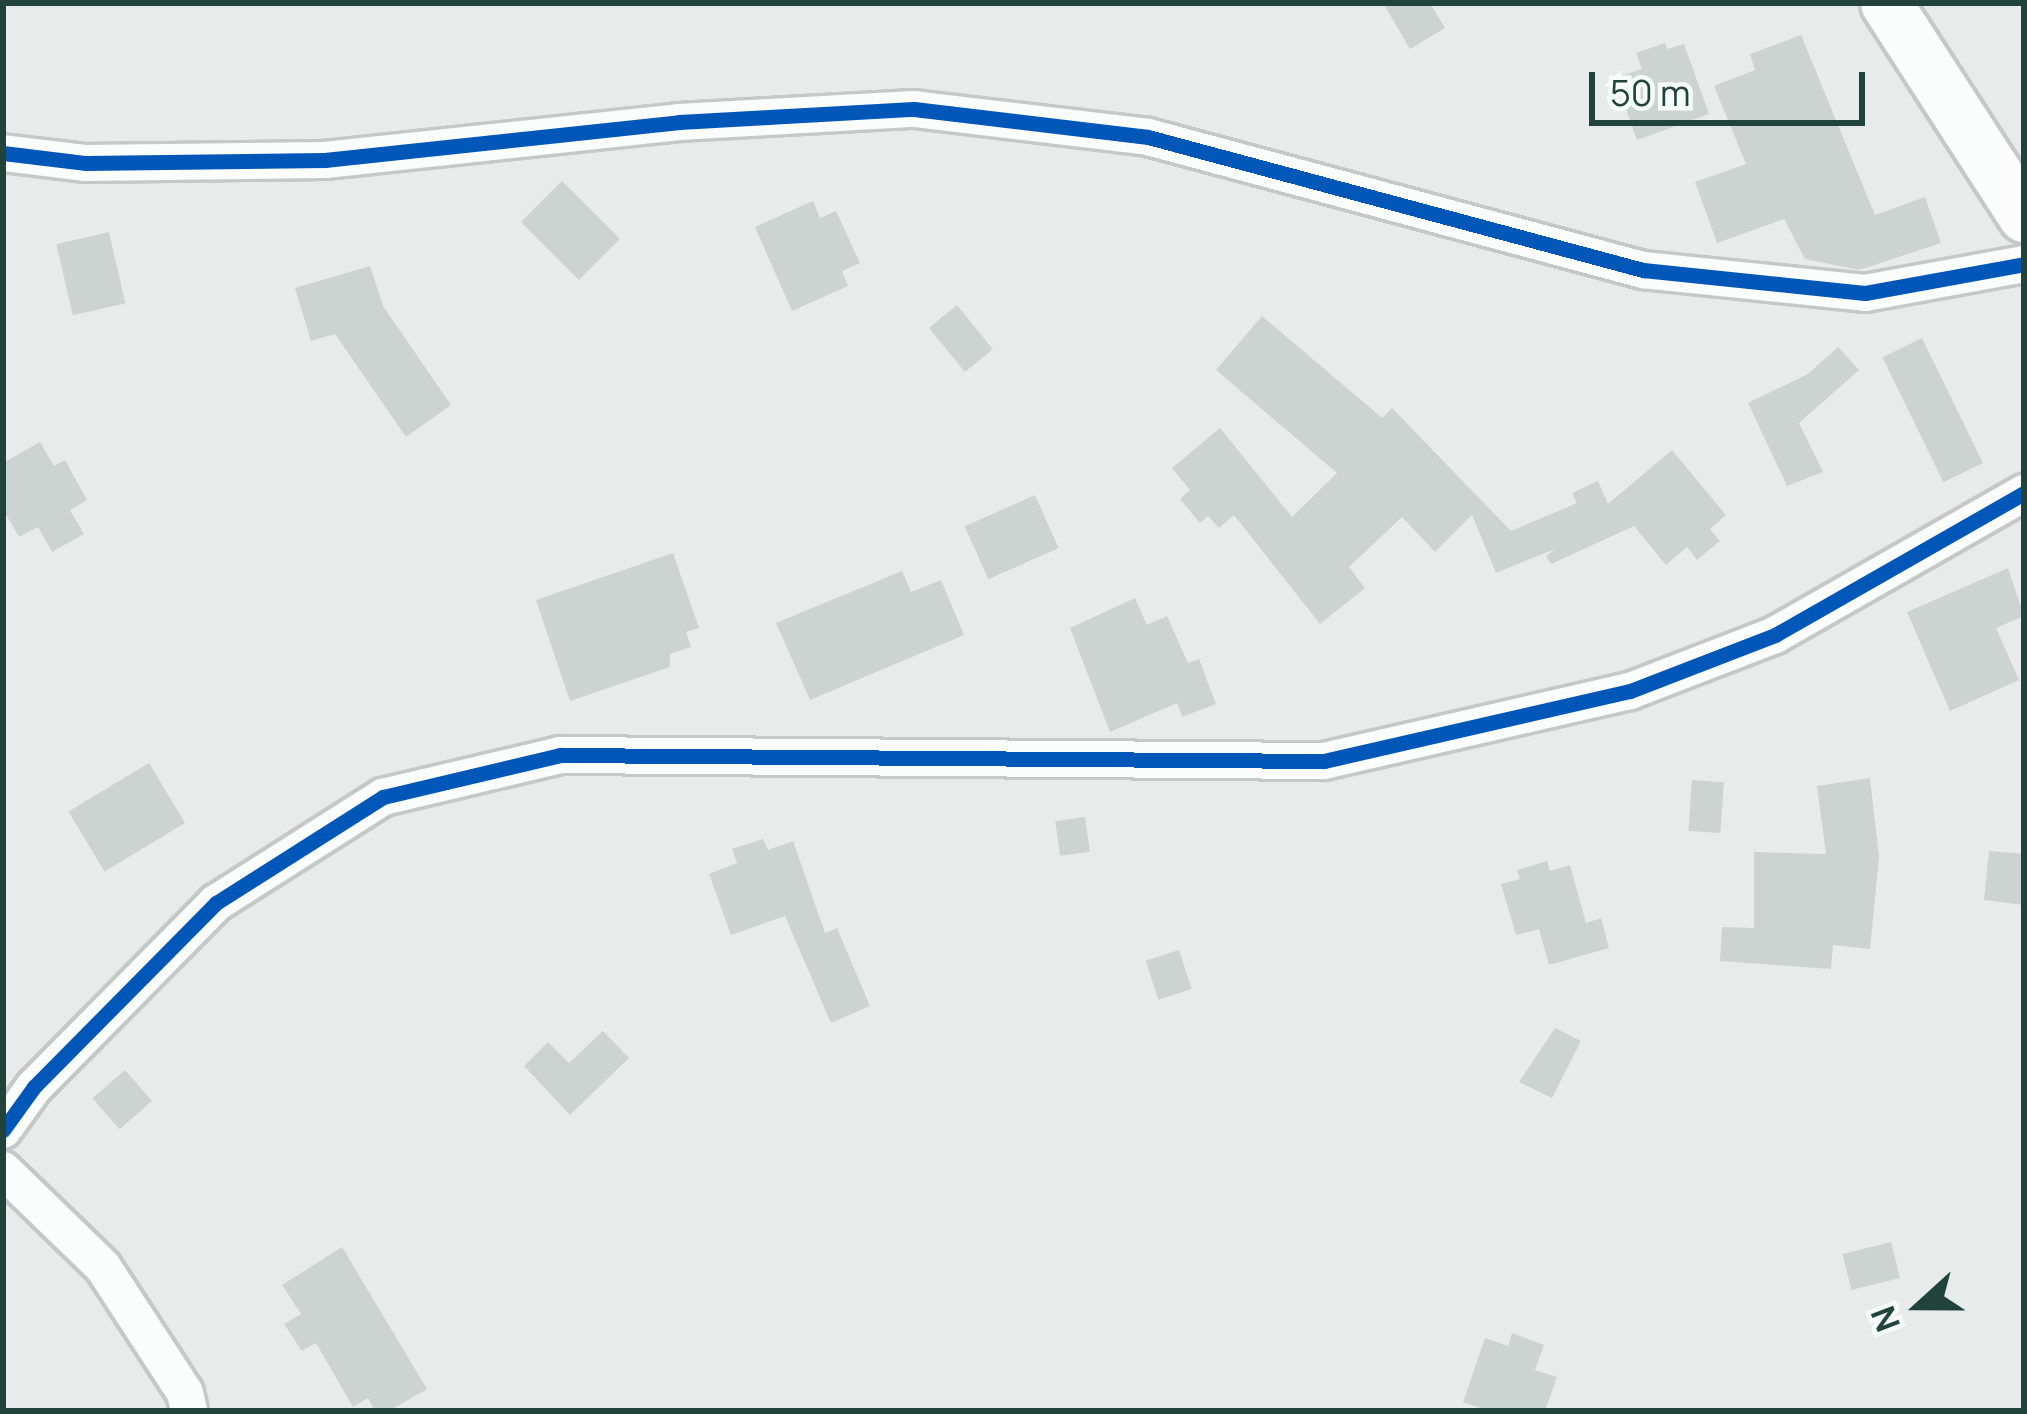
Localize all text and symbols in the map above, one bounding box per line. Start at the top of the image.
scale bar [1595,48,1871,122]
text: 50 m [1610,68,1690,117]
north arrow [1859,1246,1979,1366]
text: N [1860,1300,1910,1338]

